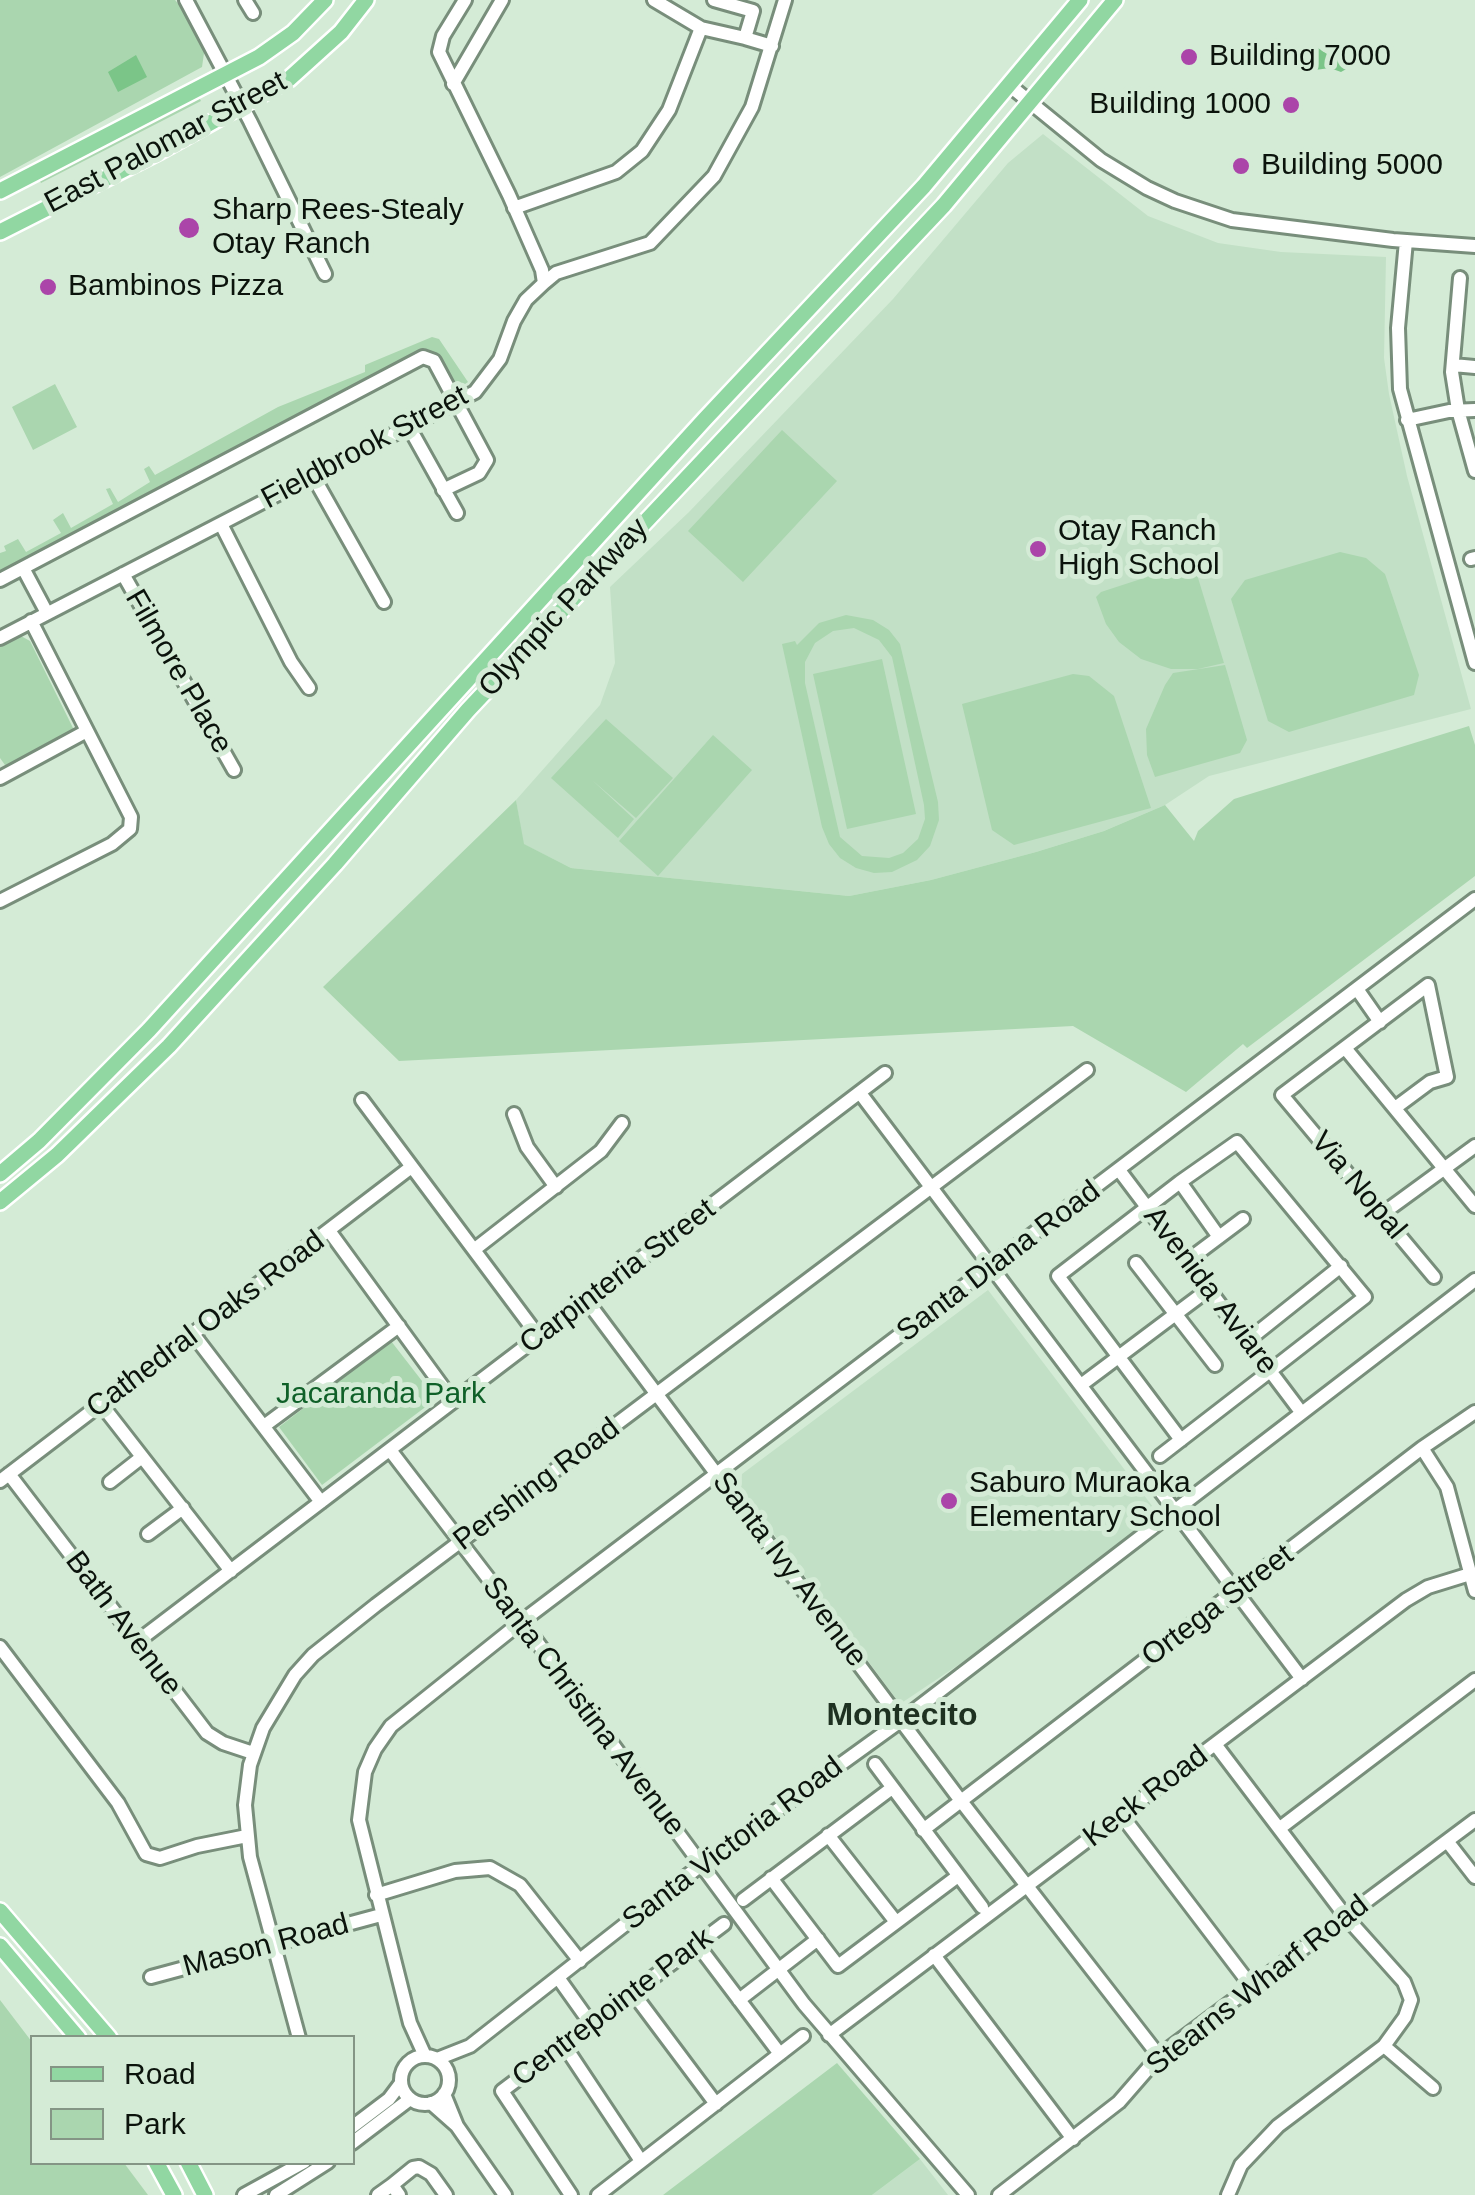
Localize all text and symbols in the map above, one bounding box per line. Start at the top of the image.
place label: Building 7000 [1209,39,1391,75]
marker: Building 7000 [1178,46,1200,68]
street label: East Palomar Street [39,64,293,222]
place label: Building 1000 [1089,87,1271,123]
marker: Building 1000 [1280,94,1302,116]
place label: Building 5000 [1261,148,1443,184]
marker: Building 5000 [1230,155,1252,177]
place label: Sharp Rees-Stealy Otay Ranch [212,193,464,264]
marker: Sharp Rees-Stealy Otay Ranch [176,215,202,241]
place label: Bambinos Pizza [68,269,283,305]
marker: Bambinos Pizza [37,276,59,298]
street label: Fieldbrook Street [256,378,474,518]
street label: Olympic Parkway [472,511,656,705]
place label: Otay Ranch High School [1058,514,1220,584]
marker: Otay Ranch High School [1027,538,1049,560]
street label: Filmore Place [117,584,239,760]
street label: Via Nopal [1303,1125,1413,1247]
street label: Santa Diana Road [890,1174,1108,1350]
street label: Carpinteria Street [513,1192,723,1362]
street label: Avenida Aviare [1135,1200,1285,1382]
street label: Cathedral Oaks Road [80,1224,332,1426]
park label: Jacaranda Park [276,1377,486,1413]
street label: Pershing Road [447,1411,627,1559]
street label: Santa Ivy Avenue [704,1465,874,1675]
place label: Saburo Muraoka Elementary School [969,1466,1221,1536]
marker: Saburo Muraoka Elementary School [938,1490,960,1512]
street label: Ortega Street [1135,1537,1301,1675]
street label: Bath Avenue [57,1545,189,1703]
street label: Santa Christina Avenue [474,1571,692,1843]
district label: Montecito [826,1697,978,1735]
street label: Keck Road [1077,1738,1215,1856]
street label: Santa Victoria Road [616,1749,850,1939]
street label: Stearns Wharf Road [1140,1888,1376,2084]
street label: Mason Road [179,1907,353,1985]
street label: Centrepointe Park [506,1921,720,2095]
legend [30,2035,355,2165]
text: Road [124,2057,196,2090]
text: Park [124,2107,186,2140]

